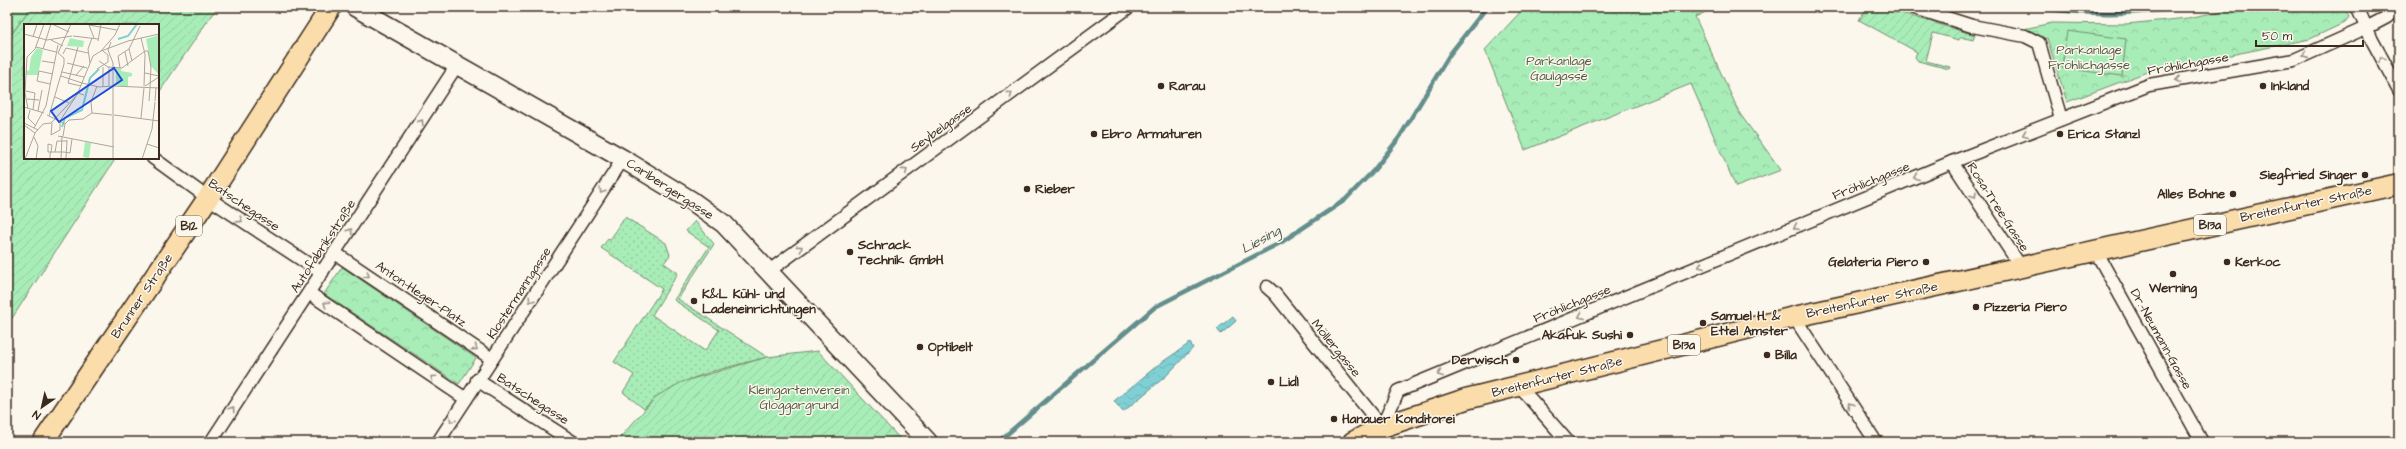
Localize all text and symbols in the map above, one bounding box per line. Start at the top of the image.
scale bar [2256,22,2363,48]
inset map [24,24,159,159]
text: 50 m [2262,28,2293,45]
park label: Parkanlage Fröhlichgasse [2048,41,2130,75]
street label: Fröhlichgasse [2146,48,2230,81]
one-way arrow [2302,50,2310,58]
park label: Parkanlage Gaulgasse [1526,52,1592,86]
one-way arrow [2380,56,2387,63]
one-way arrow [2175,75,2181,84]
place label: Rarau [1169,77,1206,95]
place label: Inkland [2271,77,2310,95]
marker: Rarau [1156,81,1166,91]
marker: Inkland [2258,81,2268,91]
one-way arrow [1006,92,1013,99]
street label: Seybelgasse [906,99,976,157]
one-way arrow [416,119,423,126]
place label: Ebro Armaturen [1102,125,1202,143]
place label: Erica Stanzl [2068,125,2140,143]
marker: Ebro Armaturen [1089,129,1099,139]
one-way arrow [2021,129,2028,137]
marker: Erica Stanzl [2055,129,2065,139]
street label: Carlbergergasse [622,154,717,225]
street label: Fröhlichgasse [1830,157,1913,206]
street label: Rosa-Tree-Gasse [1962,159,2034,255]
place label: Siegfried Singer [2258,166,2358,186]
one-way arrow [901,169,908,176]
marker: Siegfried Singer [2360,170,2370,180]
one-way arrow [1913,172,1921,180]
street label: Batschegasse [204,174,283,236]
place label: Rieber [1035,180,1076,198]
street label: Breitenfurter Straße [2239,181,2373,227]
marker: Rieber [1022,184,1032,194]
place label: Alles Bohne [2157,185,2225,203]
one-way arrow [600,187,607,194]
marker: Alles Bohne [2228,189,2238,199]
one-way arrow [1969,191,1977,198]
street label: Autofabrikstraße [286,196,360,296]
one-way arrow [236,215,243,223]
road number: B13a [2194,215,2226,235]
road number: B12 [176,216,202,236]
water label: Liesing [1237,221,1285,259]
one-way arrow [1793,222,1800,230]
one-way arrow [345,228,352,235]
place label: Schrack Technik GmbH [857,236,944,269]
street label: Klostermanngasse [482,243,556,343]
one-way arrow [796,246,803,253]
marker: Schrack Technik GmbH [845,247,855,257]
street label: Brunner Straße [107,250,177,342]
place label: Gelateria Piero [1828,253,1919,271]
place label: Kerkoc [2235,253,2281,271]
street label: Anton-Heger-Platz [371,257,471,332]
marker: Gelateria Piero [1921,257,1931,267]
marker: Kerkoc [2222,257,2232,267]
one-way arrow [1697,261,1705,269]
marker: Werning [2168,269,2178,279]
one-way arrow [363,270,370,277]
street label: Breitenfurter Straße [1805,277,1939,323]
place label: Werning [2148,279,2197,299]
street label: Fröhlichgasse [1531,280,1614,329]
place label: K&L Kühl- und Ladeneinrichtungen [702,285,816,320]
street label: Dr.-Neumann-Gasse [2126,285,2196,393]
one-way arrow [528,296,536,303]
marker: K&L Kühl- und Ladeneinrichtungen [689,296,699,306]
place label: Pizzeria Piero [1984,298,2068,316]
one-way arrow [323,302,330,309]
marker: Pizzeria Piero [1971,302,1981,312]
place label: Samuel H. & Ettel Amster [1710,307,1789,340]
one-way arrow [1577,311,1584,319]
street label: Möllergasse [1306,315,1365,381]
marker: Samuel H. & Ettel Amster [1698,318,1708,328]
place label: Akafuk Sushi [1542,326,1623,344]
marker: Akafuk Sushi [1625,330,1635,340]
road number: B13a [1668,335,1700,355]
place label: Optibelt [928,338,974,357]
marker: Optibelt [915,342,925,352]
one-way arrow [471,343,478,351]
place label: Billa [1775,346,1797,364]
marker: Billa [1762,350,1772,360]
place label: Derwisch [1452,351,1509,369]
street label: Breitenfurter Straße [1490,352,1624,402]
marker: Derwisch [1511,355,1521,365]
street label: Batschegasse [493,369,573,430]
one-way arrow [1436,369,1444,377]
place label: Lidl [1279,373,1299,391]
one-way arrow [431,375,438,382]
marker: Lidl [1266,377,1276,387]
park label: Kleingartenverein Gloggargrund [748,381,850,415]
north arrow [22,387,62,427]
one-way arrow [1849,402,1856,409]
text: N [30,407,44,423]
one-way arrow [227,407,234,414]
place label: Hanauer Konditorei [1342,410,1456,428]
marker: Hanauer Konditorei [1329,414,1339,424]
one-way arrow [450,416,457,423]

